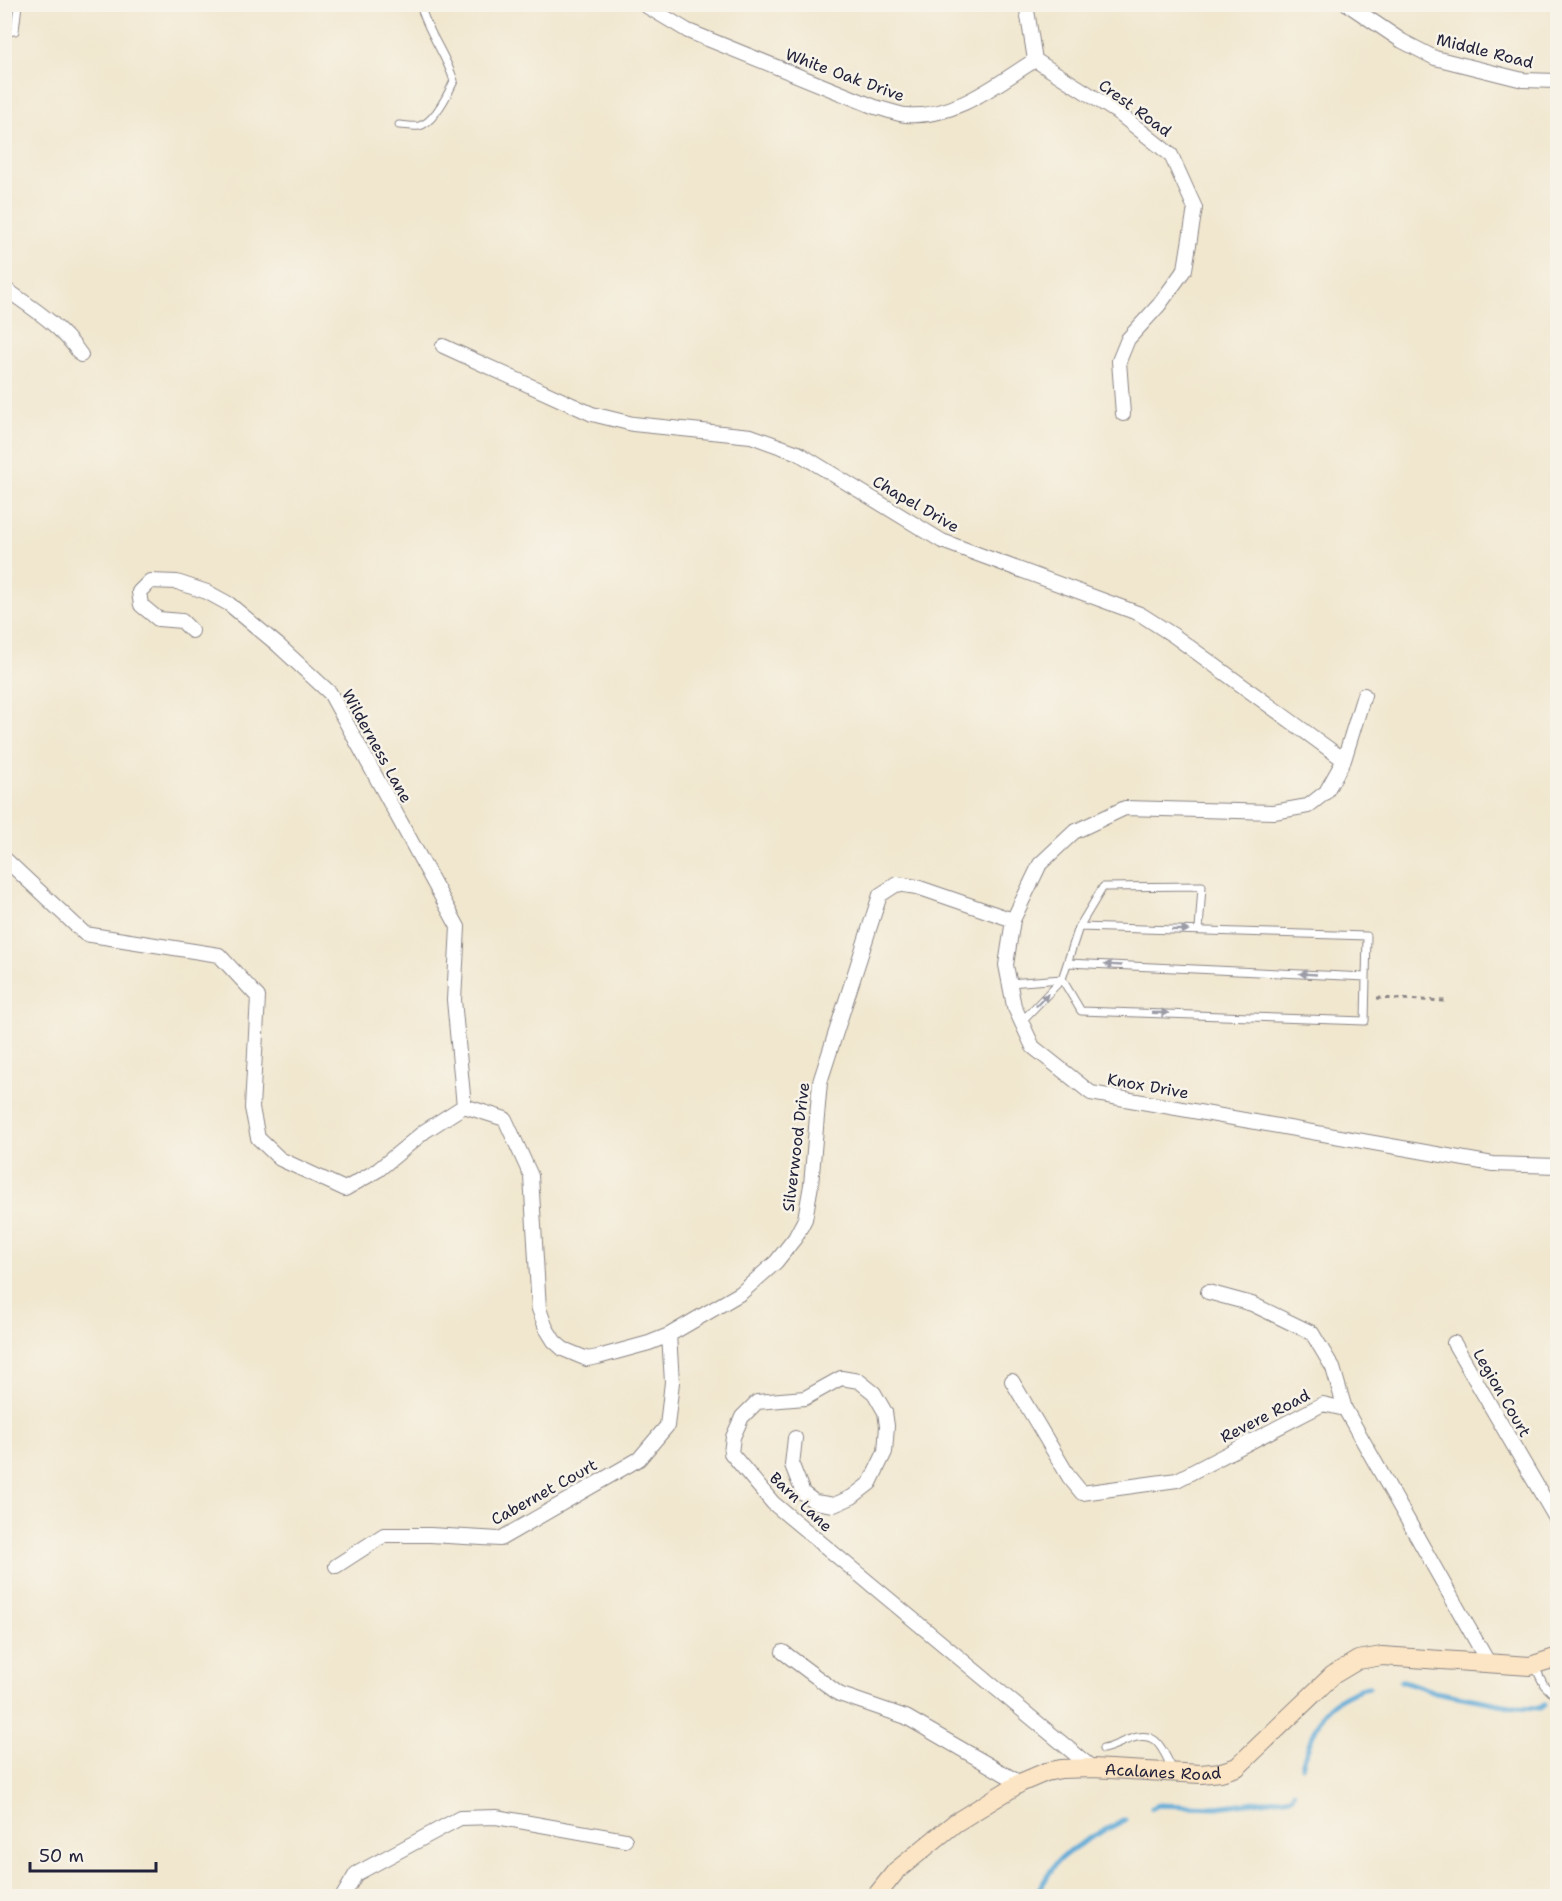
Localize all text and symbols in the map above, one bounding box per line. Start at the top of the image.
street label: Middle Road [1434,29,1536,73]
street label: White Oak Drive [782,44,908,106]
street label: Crest Road [1094,75,1176,141]
street label: Chapel Drive [869,471,963,537]
street label: Wilderness Lane [337,685,417,807]
one-way arrow [1170,925,1189,934]
one-way arrow [1104,960,1123,969]
one-way arrow [1298,969,1317,979]
one-way arrow [1034,994,1048,1008]
one-way arrow [1151,1009,1170,1018]
street label: Knox Drive [1106,1069,1190,1103]
street label: Silverwood Drive [778,1081,814,1213]
street label: Legion Court [1468,1345,1536,1441]
street label: Revere Road [1217,1384,1313,1448]
street label: Cabernet Court [487,1454,601,1530]
street label: Barn Lane [765,1468,837,1536]
street label: Acalanes Road [1104,1758,1222,1784]
scale bar [30,1835,156,1873]
text: 50 m [39,1844,84,1868]

